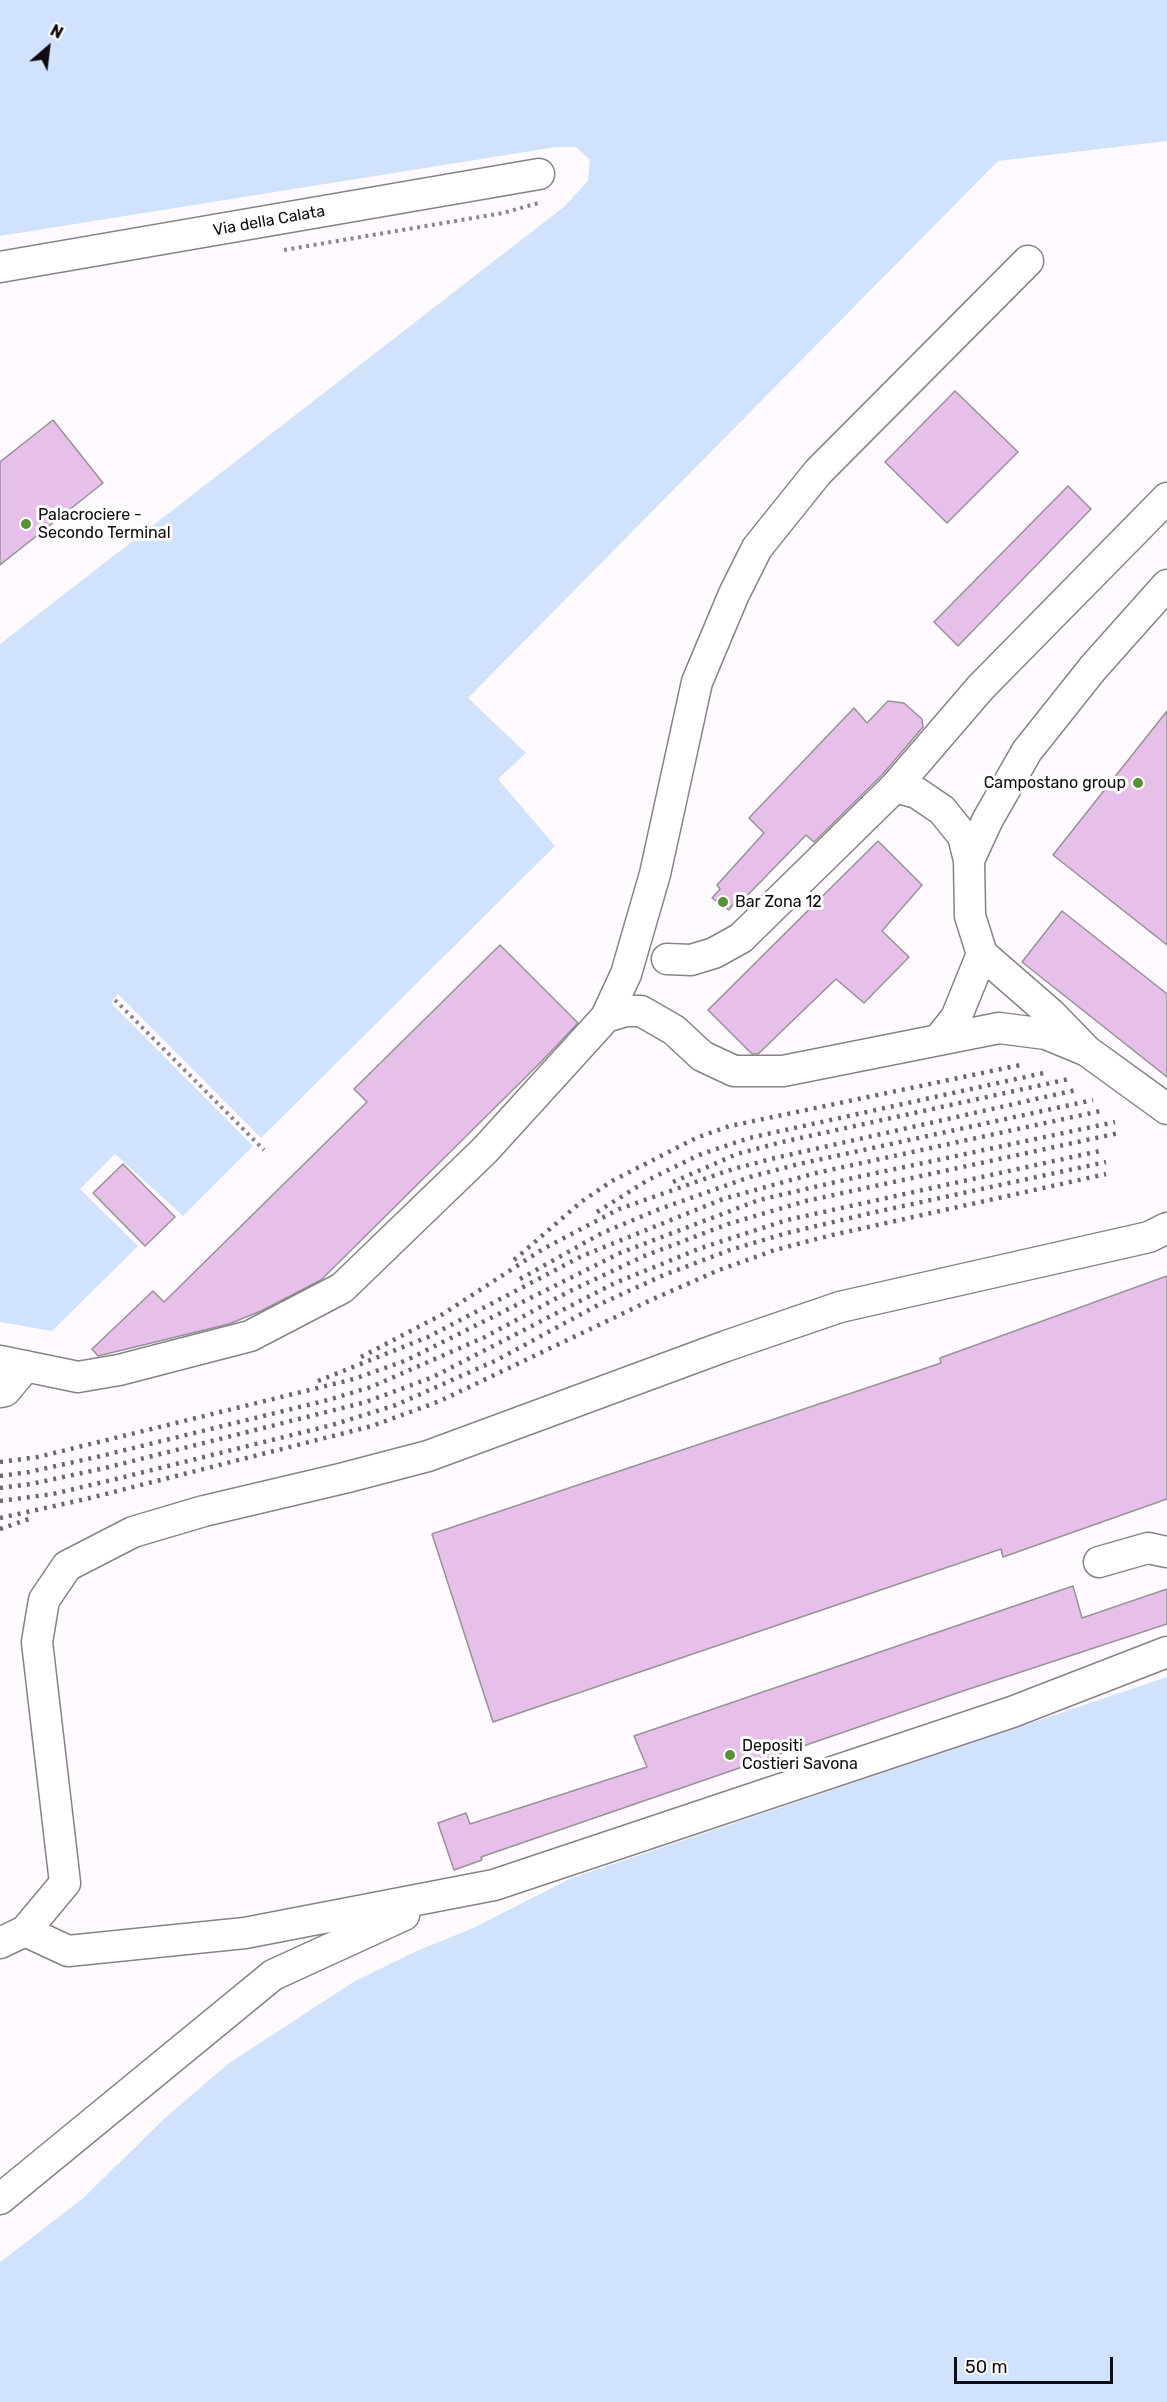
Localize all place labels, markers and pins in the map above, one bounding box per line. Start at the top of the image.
place label: Palacrociere - Secondo Terminal [38,505,171,543]
marker: Palacrociere - Secondo Terminal [19,517,33,531]
place label: Campostano group [984,773,1126,793]
marker: Campostano group [1131,776,1145,790]
place label: Bar Zona 12 [735,892,822,912]
marker: Bar Zona 12 [716,895,730,909]
place label: Depositi Costieri Savona [742,1736,858,1774]
marker: Depositi Costieri Savona [723,1748,737,1762]

